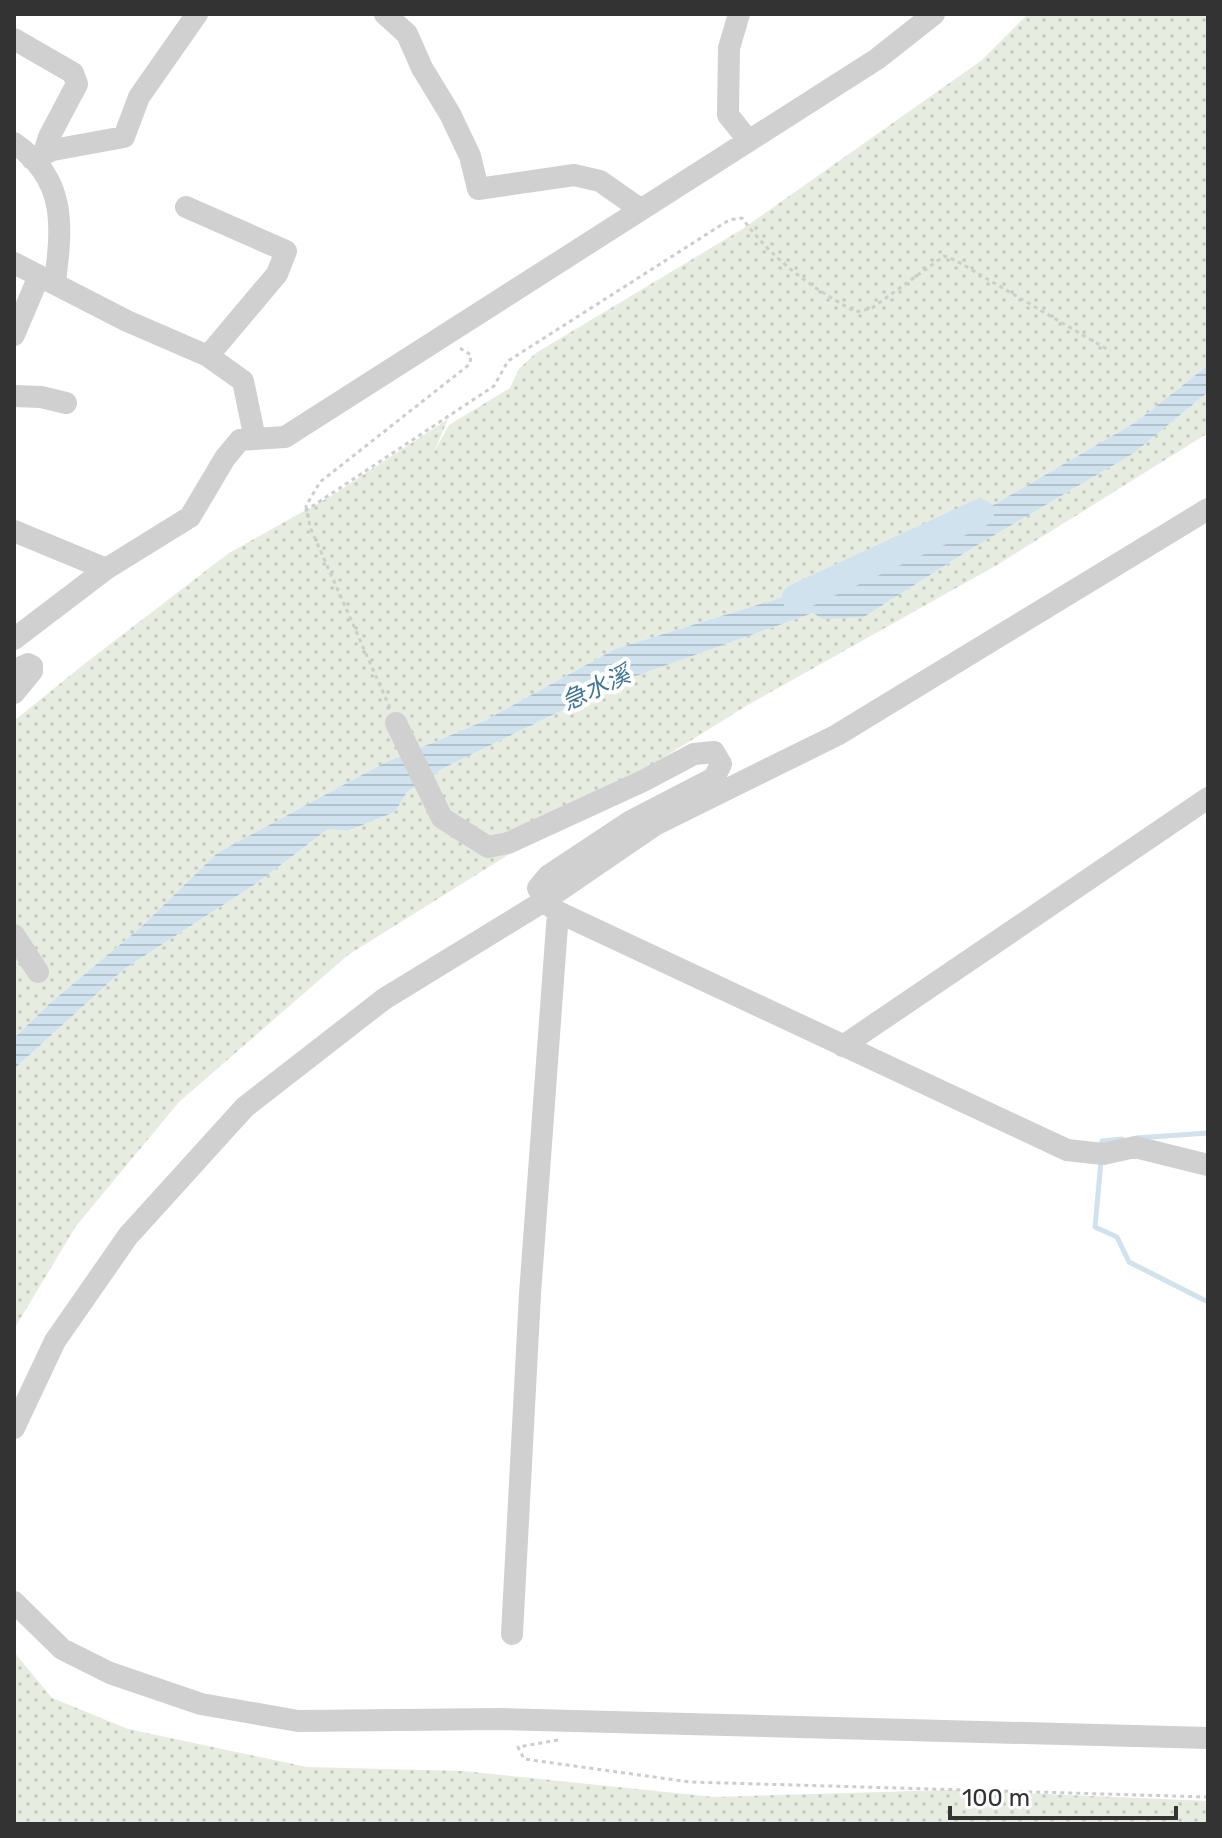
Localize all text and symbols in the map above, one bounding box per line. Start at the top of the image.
water label: 急水溪 [557,659,637,716]
scale bar [950,1770,1176,1820]
text: 100 m [962,1784,1030,1812]

